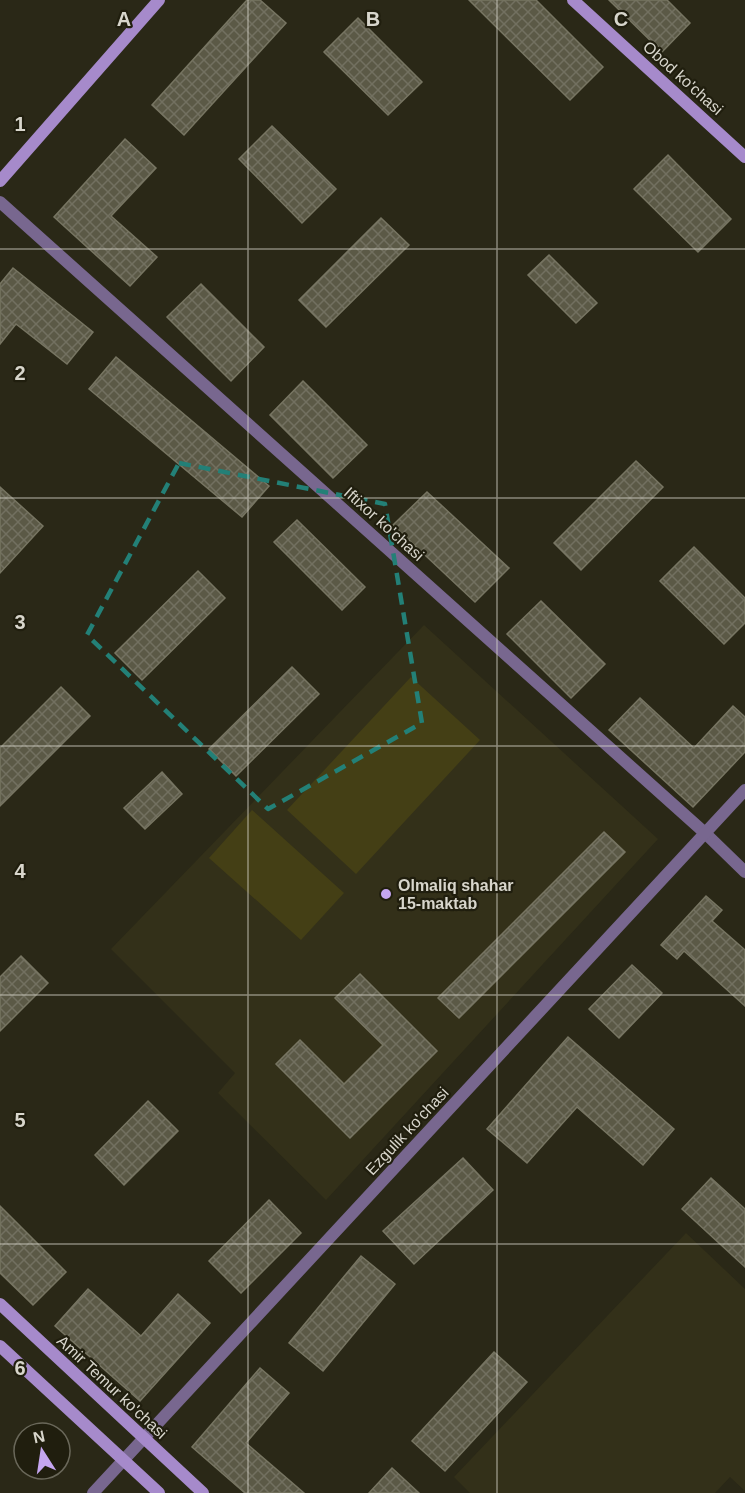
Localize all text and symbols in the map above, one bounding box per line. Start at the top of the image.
text: A [117,8,131,30]
text: B [366,8,380,30]
text: C [614,8,628,30]
street label: Obod ko'chasi [640,38,726,118]
text: 1 [14,113,26,135]
text: 2 [14,362,26,384]
street label: Iftixor ko'chasi [341,484,427,564]
text: 3 [14,611,26,633]
text: 4 [14,860,26,882]
place label: Olmaliq shahar 15-maktab [398,877,514,912]
marker: Olmaliq shahar 15-maktab [379,887,393,901]
street label: Ezgulik ko'chasi [362,1084,452,1178]
text: 5 [14,1109,26,1131]
street label: Amir Temur ko'chasi [54,1332,170,1442]
text: 6 [14,1357,26,1379]
north arrow [12,1421,72,1481]
text: N [32,1427,46,1446]

